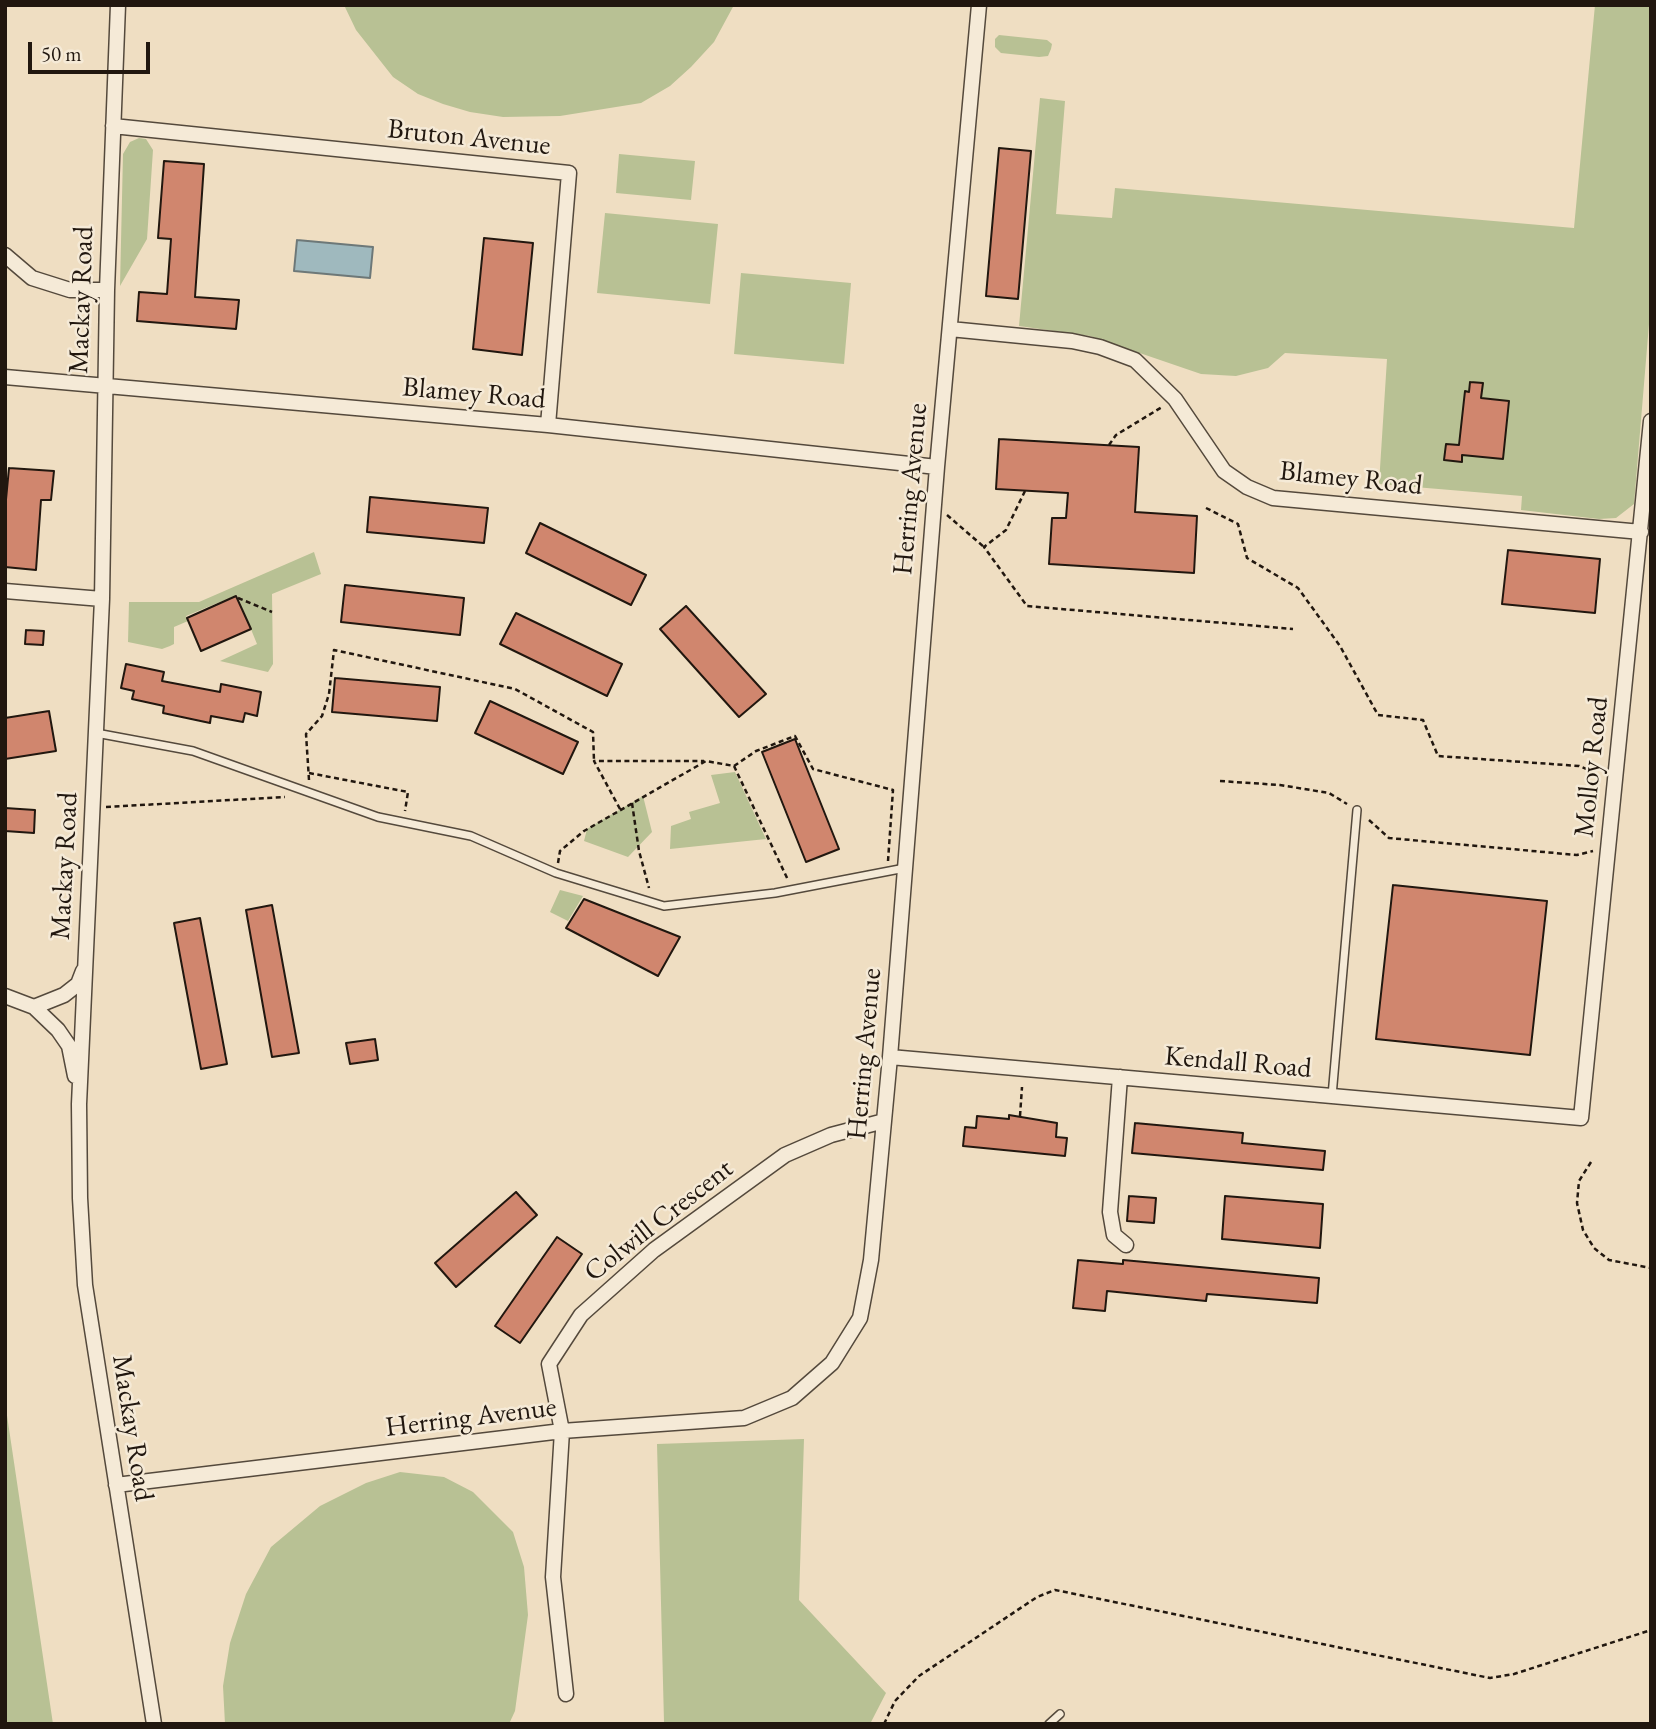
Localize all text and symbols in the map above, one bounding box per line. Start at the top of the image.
scale bar [32,28,154,72]
text: 50 m [41,40,82,67]
street label: Bruton Avenue [386,113,552,163]
street label: Mackay Road [63,226,101,374]
street label: Blamey Road [401,371,547,417]
street label: Herring Avenue [887,402,935,576]
street label: Blamey Road [1278,455,1424,503]
street label: Molloy Road [1568,695,1616,839]
street label: Mackay Road [44,791,86,941]
street label: Herring Avenue [841,967,889,1141]
street label: Kendall Road [1163,1040,1313,1086]
street label: Colwill Crescent [578,1152,740,1290]
street label: Mackay Road [104,1352,160,1504]
street label: Herring Avenue [384,1391,558,1445]

